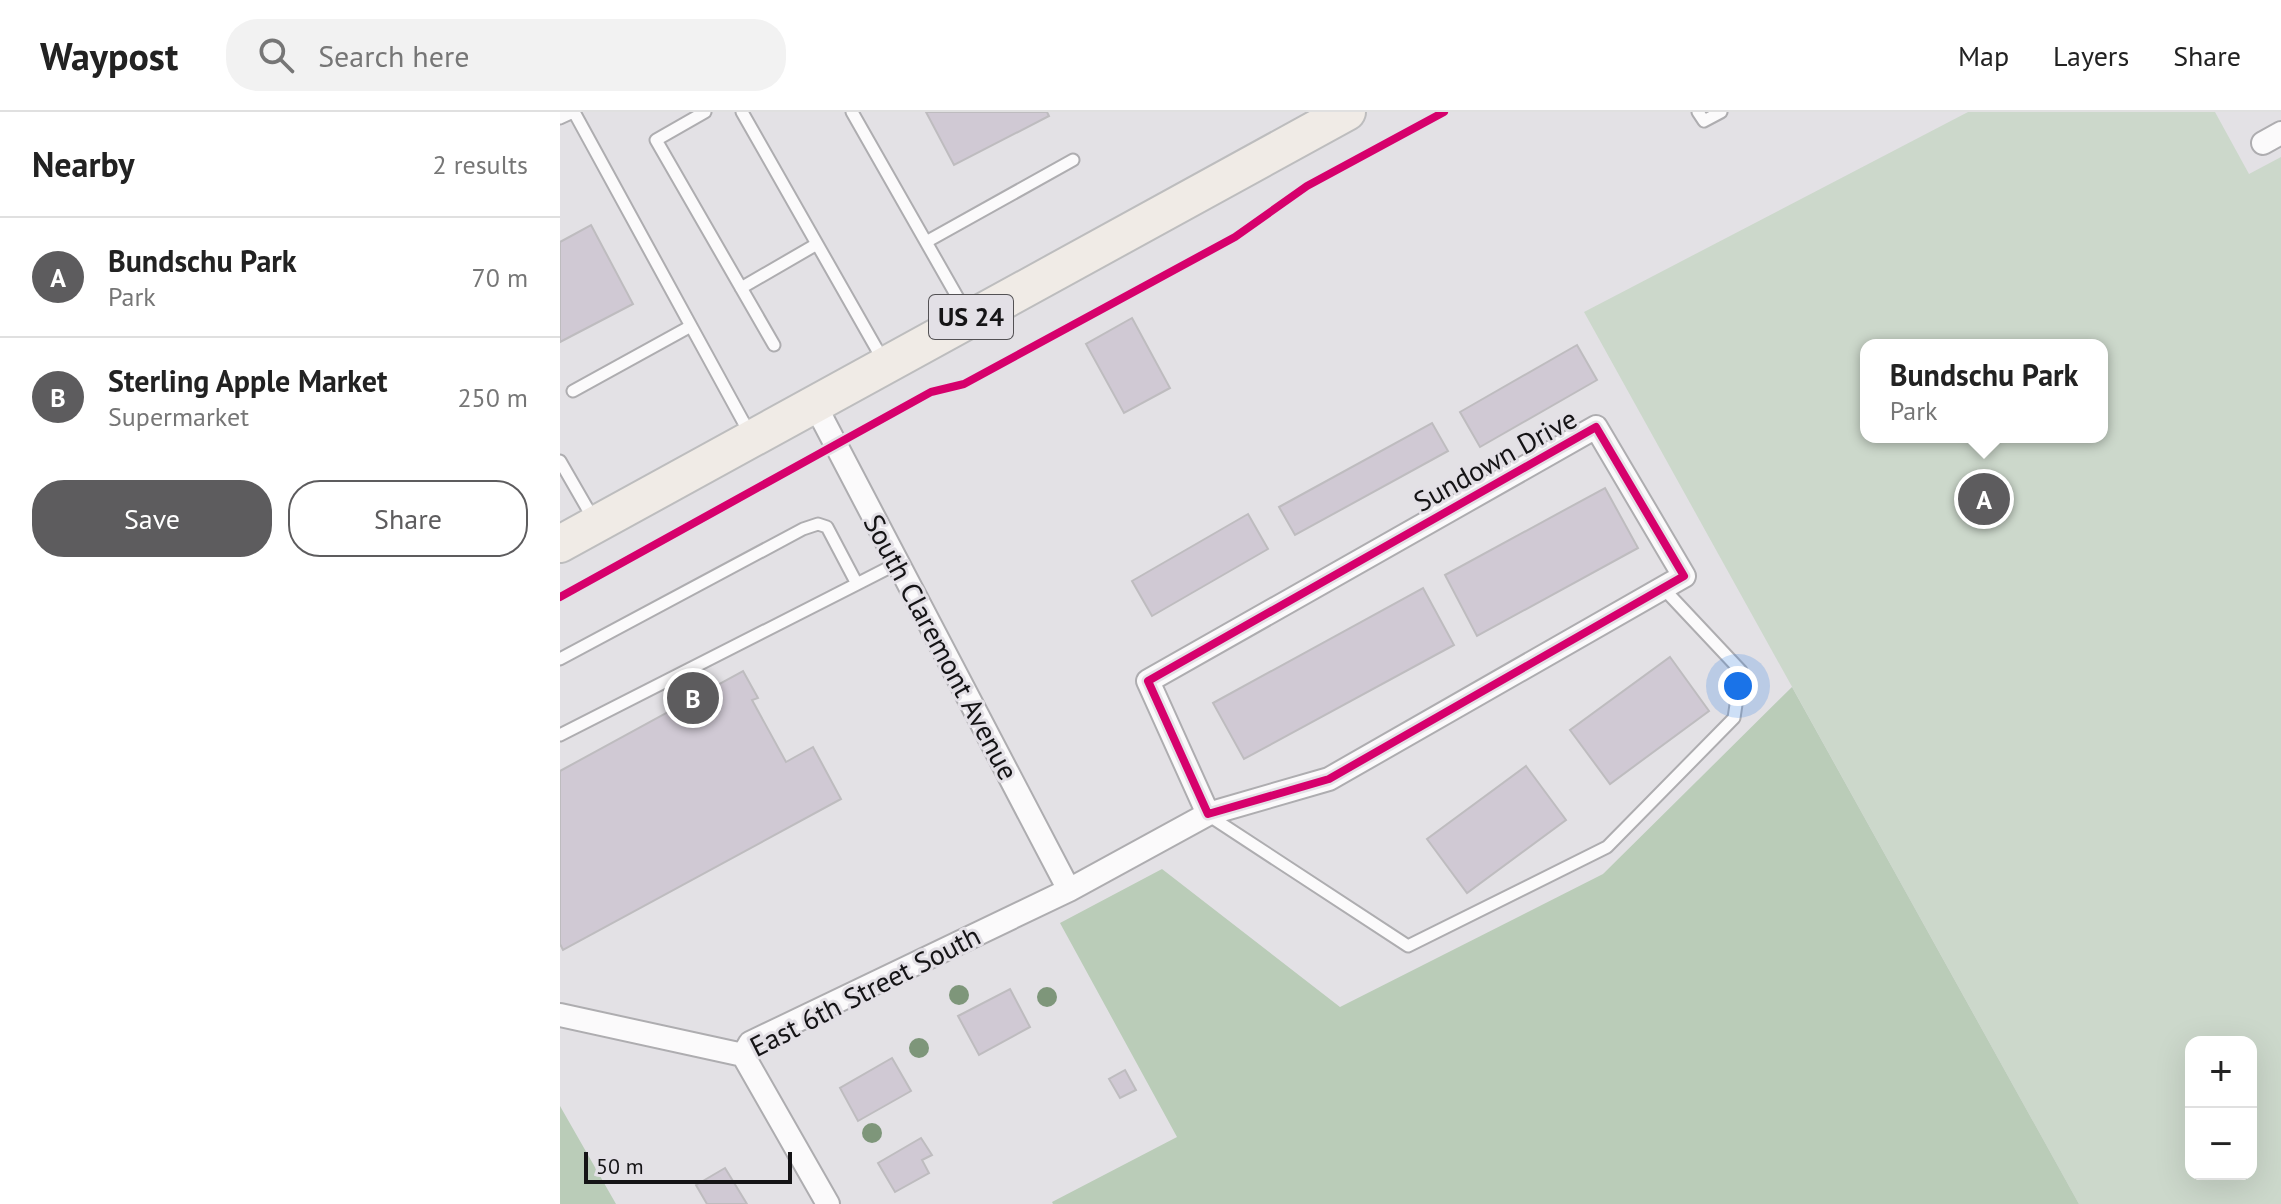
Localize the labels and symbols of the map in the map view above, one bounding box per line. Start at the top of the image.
road number: US 24 [929,295,1013,339]
street label: Sundown Drive [1407,399,1583,520]
pin: A [1958,469,2010,529]
street label: South Claremont Avenue [856,508,1027,786]
your location [1718,666,1758,706]
pin: B [667,668,719,728]
street label: East 6th Street South [743,916,986,1065]
scale bar [584,1148,792,1184]

